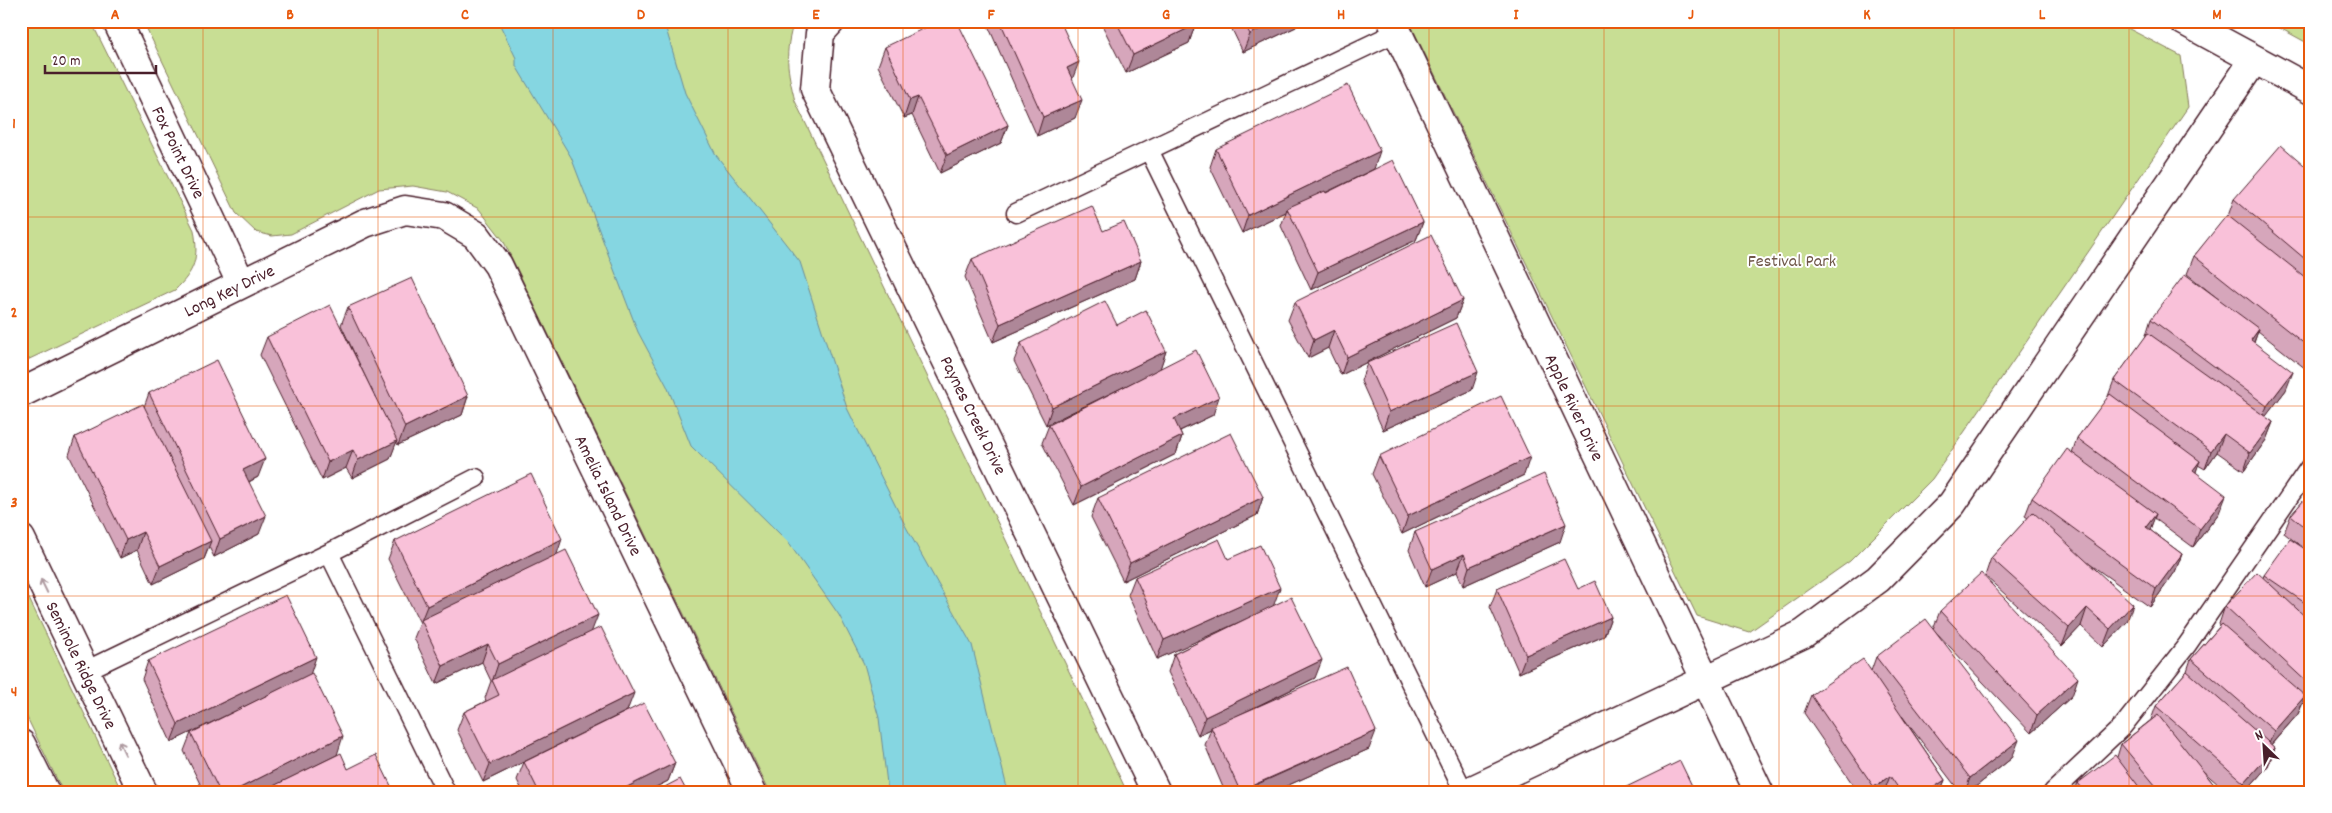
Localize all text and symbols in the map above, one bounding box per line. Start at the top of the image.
text: A [111,4,120,27]
text: B [286,4,294,27]
text: C [461,4,469,27]
text: D [637,4,646,27]
text: E [812,4,820,27]
text: F [987,4,995,27]
text: G [1162,4,1170,27]
text: H [1337,4,1345,27]
text: I [1514,4,1520,27]
text: J [1688,4,1694,27]
text: K [1863,4,1871,27]
text: L [2039,4,2046,27]
text: M [2212,4,2222,27]
scale bar [45,42,156,74]
text: 20 m [52,51,80,73]
street label: Fox Point Drive [144,103,210,204]
text: 1 [12,113,16,136]
park label: Festival Park [1748,250,1836,275]
street label: Long Key Drive [181,259,280,325]
text: 2 [11,302,18,325]
street label: Apple River Drive [1537,350,1609,466]
street label: Paynes Creek Drive [932,352,1011,480]
street label: Amelia Island Drive [567,431,647,561]
text: 3 [10,492,18,515]
one-way arrow [39,579,48,594]
street label: Seminole Ridge Drive [38,598,122,734]
text: 4 [11,681,17,704]
north arrow [2240,720,2290,770]
text: N [2252,725,2267,747]
one-way arrow [117,741,126,756]

